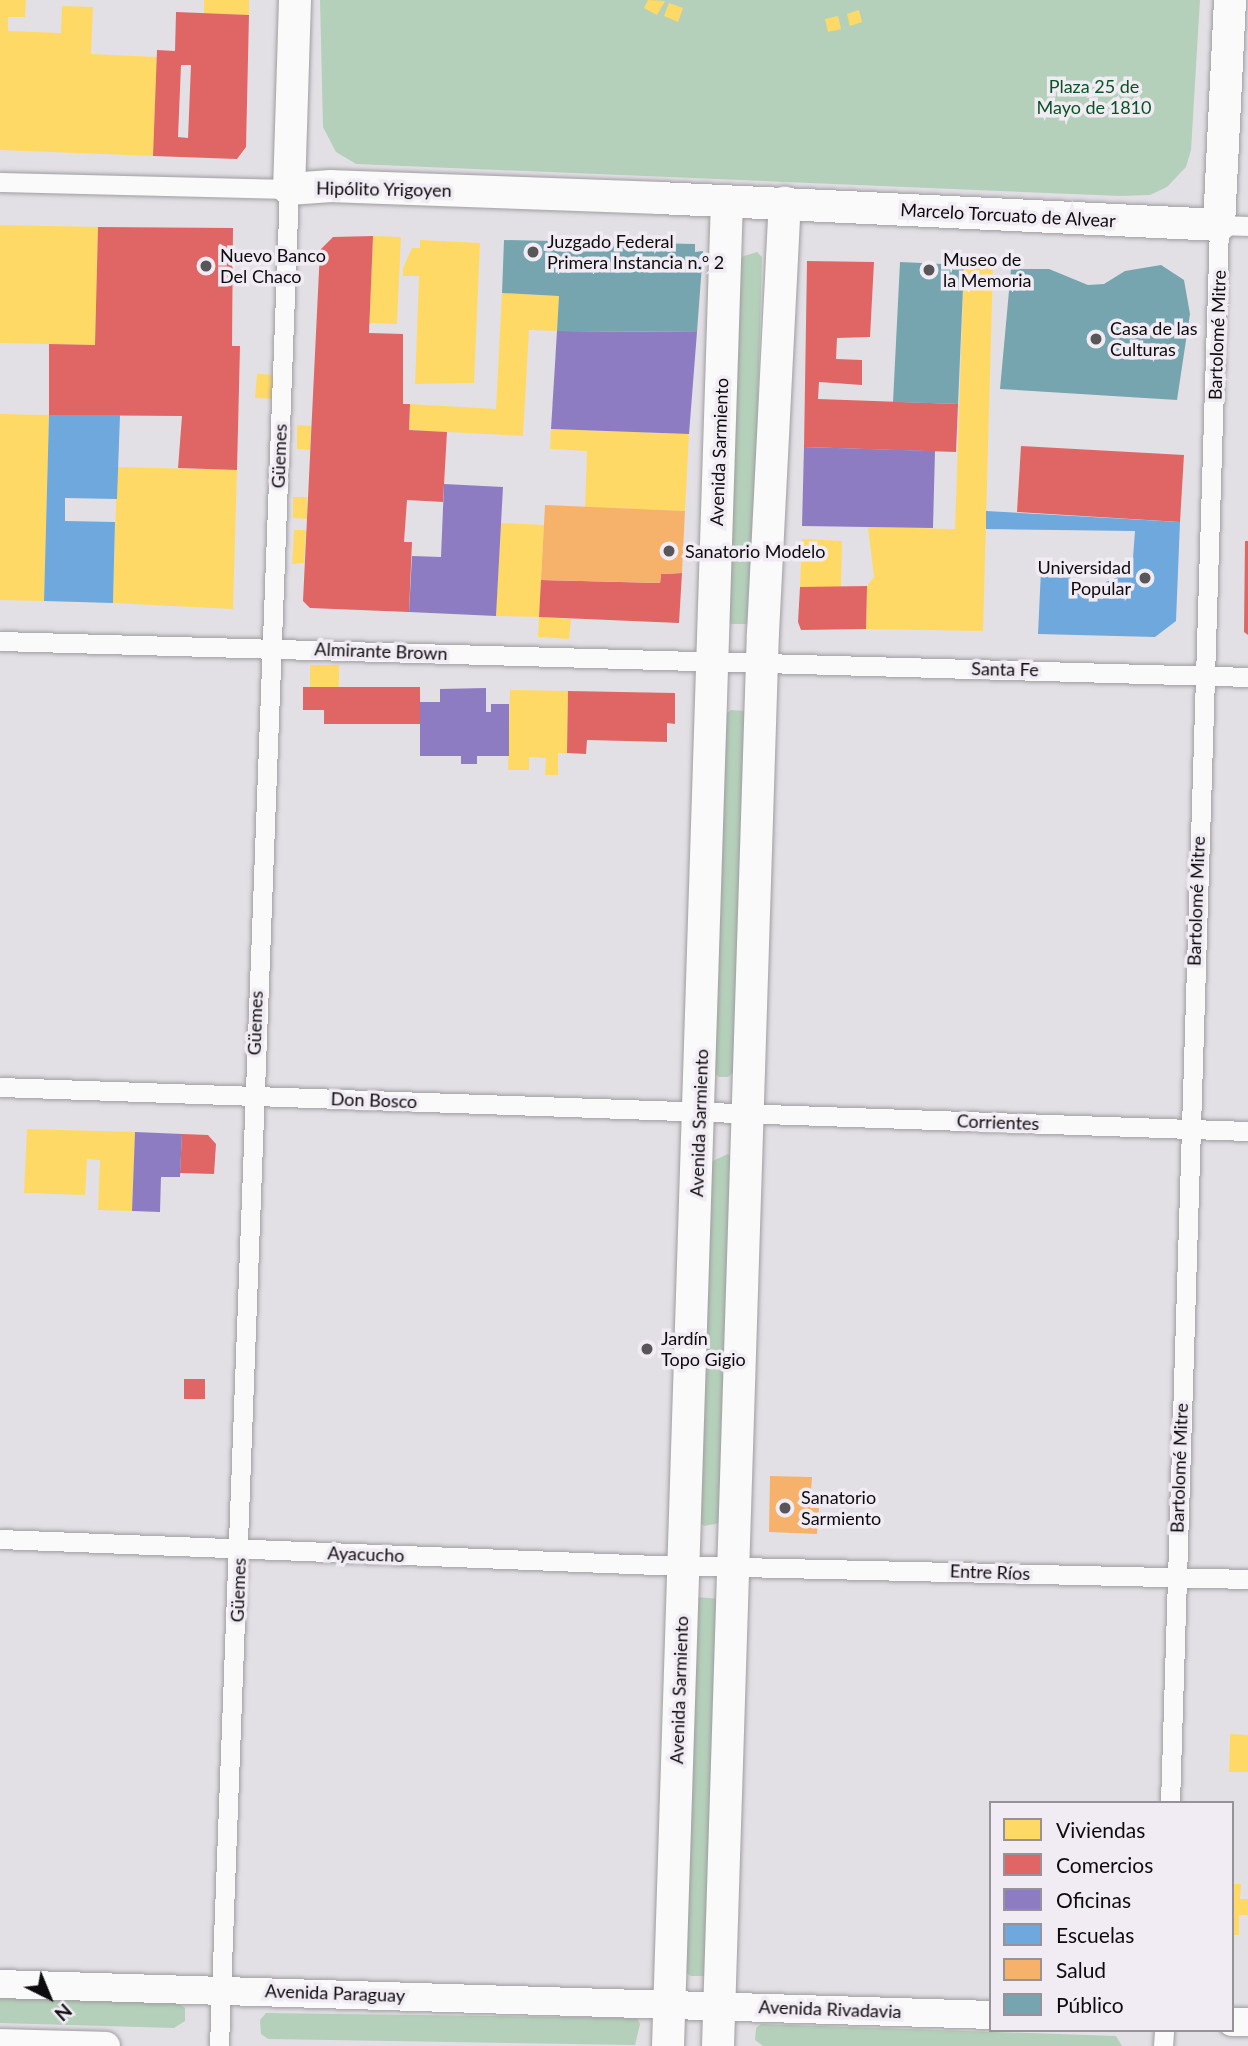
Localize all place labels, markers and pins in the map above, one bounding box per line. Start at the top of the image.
place label: Juzgado Federal Primera Instancia n.° 2 [547,231,724,274]
marker: Juzgado Federal Primera Instancia n.° 2 [525,244,541,260]
place label: Nuevo Banco Del Chaco [220,245,326,288]
place label: Museo de la Memoria [943,249,1032,292]
marker: Nuevo Banco Del Chaco [198,258,214,274]
marker: Museo de la Memoria [921,262,937,278]
place label: Casa de las Culturas [1110,318,1197,360]
marker: Casa de las Culturas [1088,331,1104,347]
place label: Sanatorio Modelo [685,540,825,562]
marker: Sanatorio Modelo [659,541,679,561]
place label: Universidad Popular [1037,557,1131,600]
marker: Universidad Popular [1137,570,1153,586]
place label: Jardín Topo Gigio [661,1328,746,1370]
marker: Jardín Topo Gigio [639,1341,655,1357]
place label: Sanatorio Sarmiento [801,1487,881,1530]
marker: Sanatorio Sarmiento [775,1498,795,1518]

